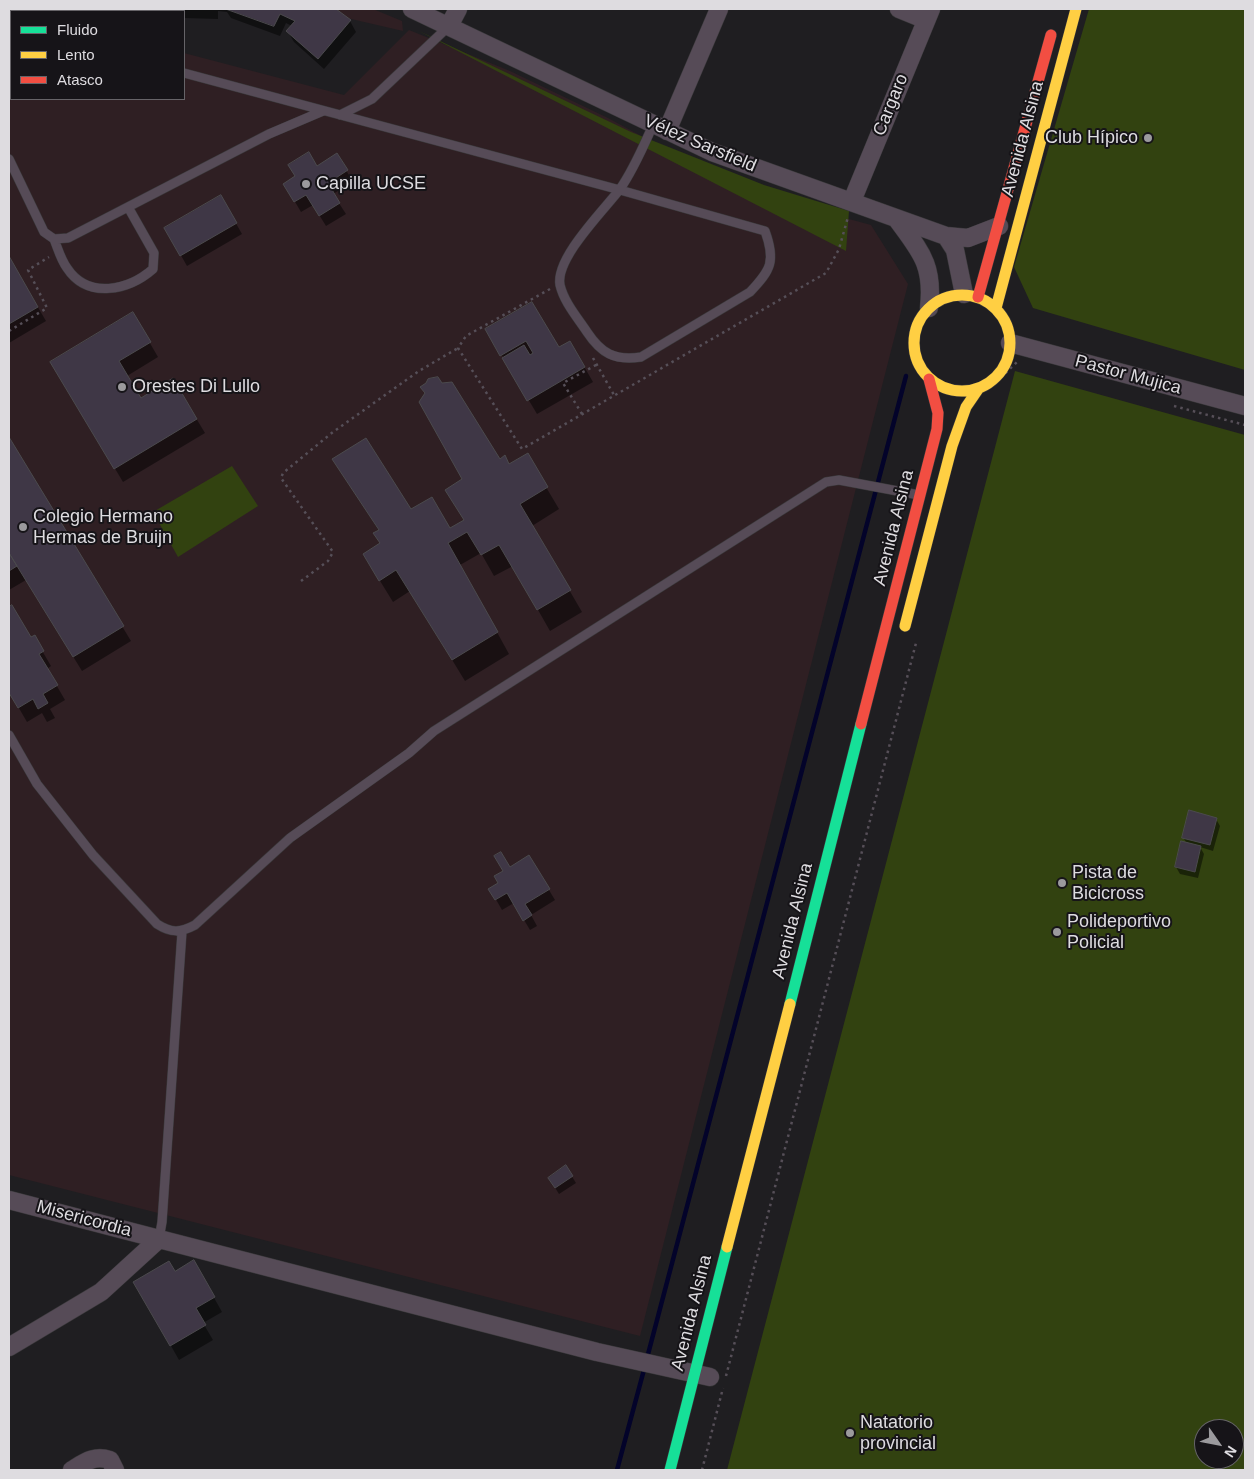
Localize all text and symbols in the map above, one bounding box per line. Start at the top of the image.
legend [10,10,185,100]
text: Fluido [57,21,98,38]
text: Lento [57,46,95,63]
text: Atasco [57,71,103,88]
street label: Cargaro [869,71,913,139]
street label: Avenida Alsina [997,79,1049,199]
street label: Vélez Sarsfield [641,111,759,177]
place label: Club Hípico [1045,127,1138,149]
marker: Club Hípico [1142,132,1154,144]
place label: Capilla UCSE [316,173,426,195]
marker: Capilla UCSE [300,178,312,190]
street label: Pastor Mujica [1073,350,1183,400]
place label: Orestes Di Lullo [132,376,260,398]
marker: Orestes Di Lullo [116,381,128,393]
street label: Avenida Alsina [869,468,919,588]
place label: Colegio Hermano Hermas de Bruijn [33,506,173,548]
marker: Colegio Hermano Hermas de Bruijn [17,521,29,533]
street label: Avenida Alsina [768,861,818,981]
place label: Pista de Bicicross [1072,862,1144,904]
marker: Pista de Bicicross [1056,877,1068,889]
place label: Polideportivo Policial [1067,911,1171,954]
marker: Polideportivo Policial [1051,926,1063,938]
street label: Misericordia [34,1196,134,1242]
street label: Avenida Alsina [667,1253,717,1373]
place label: Natatorio provincial [860,1412,936,1455]
north arrow [1194,1419,1244,1469]
marker: Natatorio provincial [844,1427,856,1439]
text: N [1221,1443,1240,1460]

